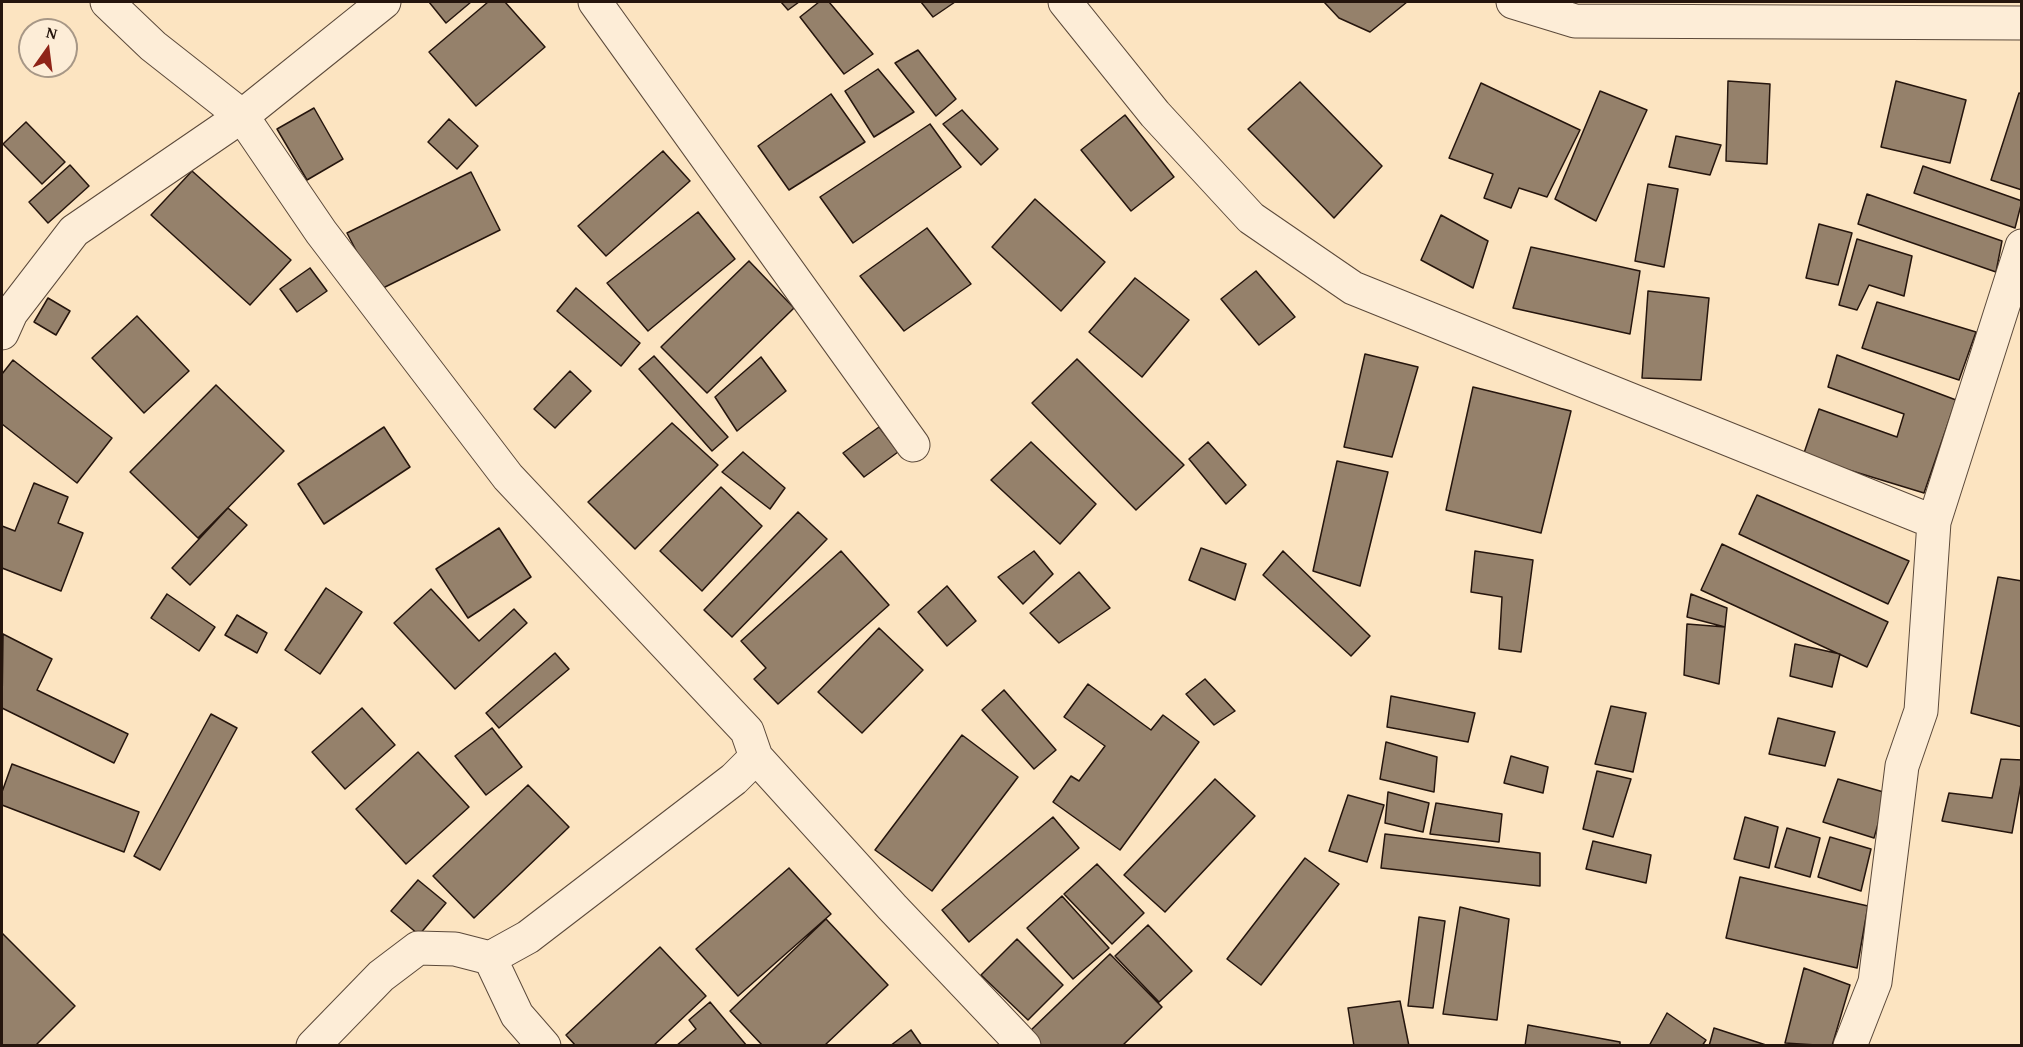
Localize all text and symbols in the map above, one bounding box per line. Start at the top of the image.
north arrow [18,18,78,78]
text: N [44,20,60,45]

